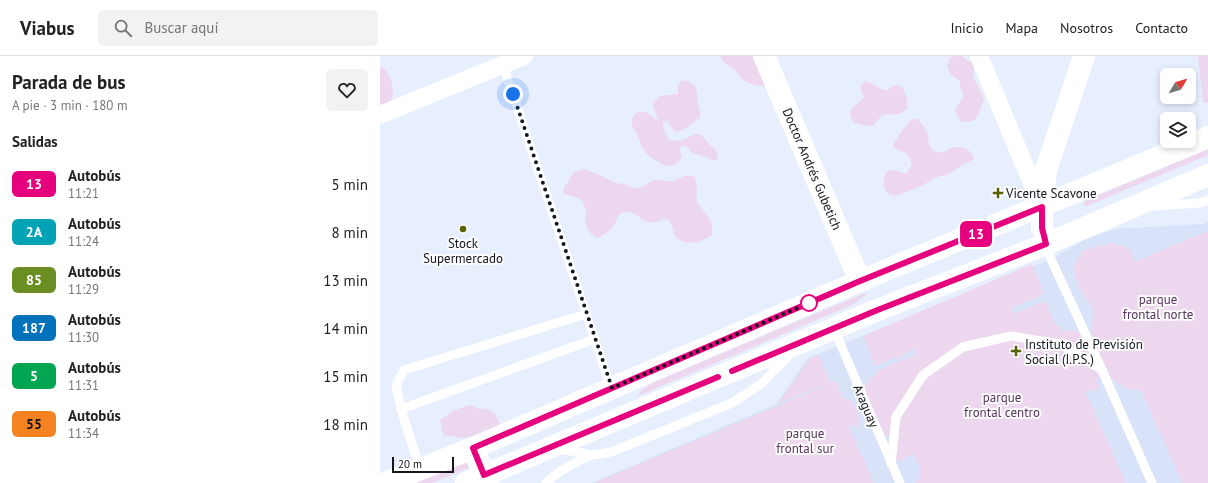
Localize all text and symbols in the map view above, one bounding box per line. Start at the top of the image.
search box [98,10,378,46]
text: Viabus [20,16,74,40]
icon: search [112,17,134,39]
text: Buscar aquí [144,18,218,37]
text: Inicio [950,19,983,37]
text: Mapa [1005,19,1038,37]
text: Nosotros [1060,19,1113,37]
text: Contacto [1135,19,1188,37]
north arrow [1160,68,1196,104]
map controls [1160,68,1196,148]
button: heart [326,69,368,111]
text: Parada de bus [12,70,125,94]
your location [503,84,523,104]
text: A pie · 3 min · 180 m [12,97,127,114]
street label: Doctor Andrés Gubetich [779,105,845,233]
button: layers [1160,112,1196,148]
text: Salidas [12,132,58,151]
text: Autobús [68,166,121,185]
text: 13 [26,175,42,193]
text: 5 min [331,175,368,194]
text: 11:21 [68,185,99,202]
place label: Vicente Scavone [1005,185,1097,202]
marker: Vicente Scavone [993,188,1003,198]
text: Autobús [68,214,121,233]
line badge: 13 [958,221,994,247]
text: 2A [26,223,42,241]
text: 8 min [331,223,368,242]
marker: Stock Supermercado [458,224,468,234]
text: 13 [968,225,984,243]
text: 11:24 [68,233,99,250]
place label: Stock Supermercado [423,235,503,267]
text: Autobús [68,262,121,281]
text: 85 [26,271,42,289]
text: 13 min [323,271,368,290]
text: 11:29 [68,281,99,298]
park label: parque frontal norte [1123,291,1193,323]
unlabelled marker [800,294,818,312]
text: Autobús [68,310,121,329]
text: 187 [22,319,46,337]
text: 14 min [323,319,368,338]
text: 11:30 [68,329,99,346]
place label: Instituto de Previsión Social (I.P.S.) [1025,336,1143,368]
marker: Instituto de Previsión Social (I.P.S.) [1010,345,1022,357]
text: Autobús [68,358,121,377]
text: 5 [30,367,38,385]
text: 15 min [323,367,368,386]
text: 11:31 [68,377,99,394]
street label: Araguay [849,382,883,430]
park label: parque frontal centro [964,389,1040,421]
text: Autobús [68,406,121,425]
text: 55 [26,415,42,433]
text: 18 min [323,415,368,434]
text: 11:34 [68,425,99,442]
park label: parque frontal sur [776,425,834,457]
scale bar [392,455,454,474]
text: 20 m [398,457,422,471]

